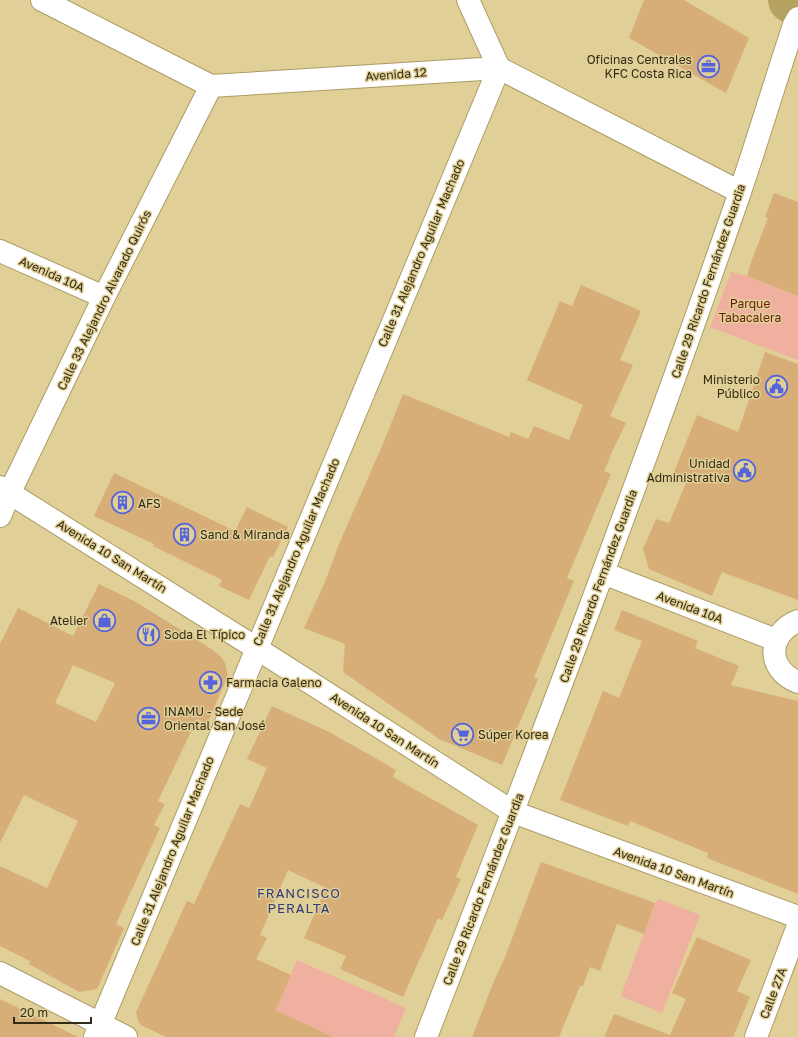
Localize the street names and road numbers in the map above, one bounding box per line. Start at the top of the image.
street label: Avenida 12 [365,64,427,84]
street label: Calle 31 Alejandro Aguilar Machado [374,157,468,349]
street label: Calle 29 Ricardo Fernández Guardia [668,182,748,380]
street label: Calle 33 Alejandro Alvarado Quirós [54,208,154,392]
street label: Avenida 10A [17,253,87,295]
street label: Calle 31 Alejandro Aguilar Machado [249,456,343,648]
street label: Calle 29 Ricardo Fernández Guardia [556,487,640,685]
street label: Avenida 10 San Martín [54,516,170,596]
street label: Avenida 10A [655,587,725,627]
street label: Avenida 10 San Martín [328,689,442,771]
street label: Calle 31 Alejandro Aguilar Machado [127,754,217,948]
street label: Calle 29 Ricardo Fernández Guardia [439,791,527,987]
street label: Avenida 10 San Martín [612,843,736,901]
street label: Calle 27A [756,965,790,1021]

